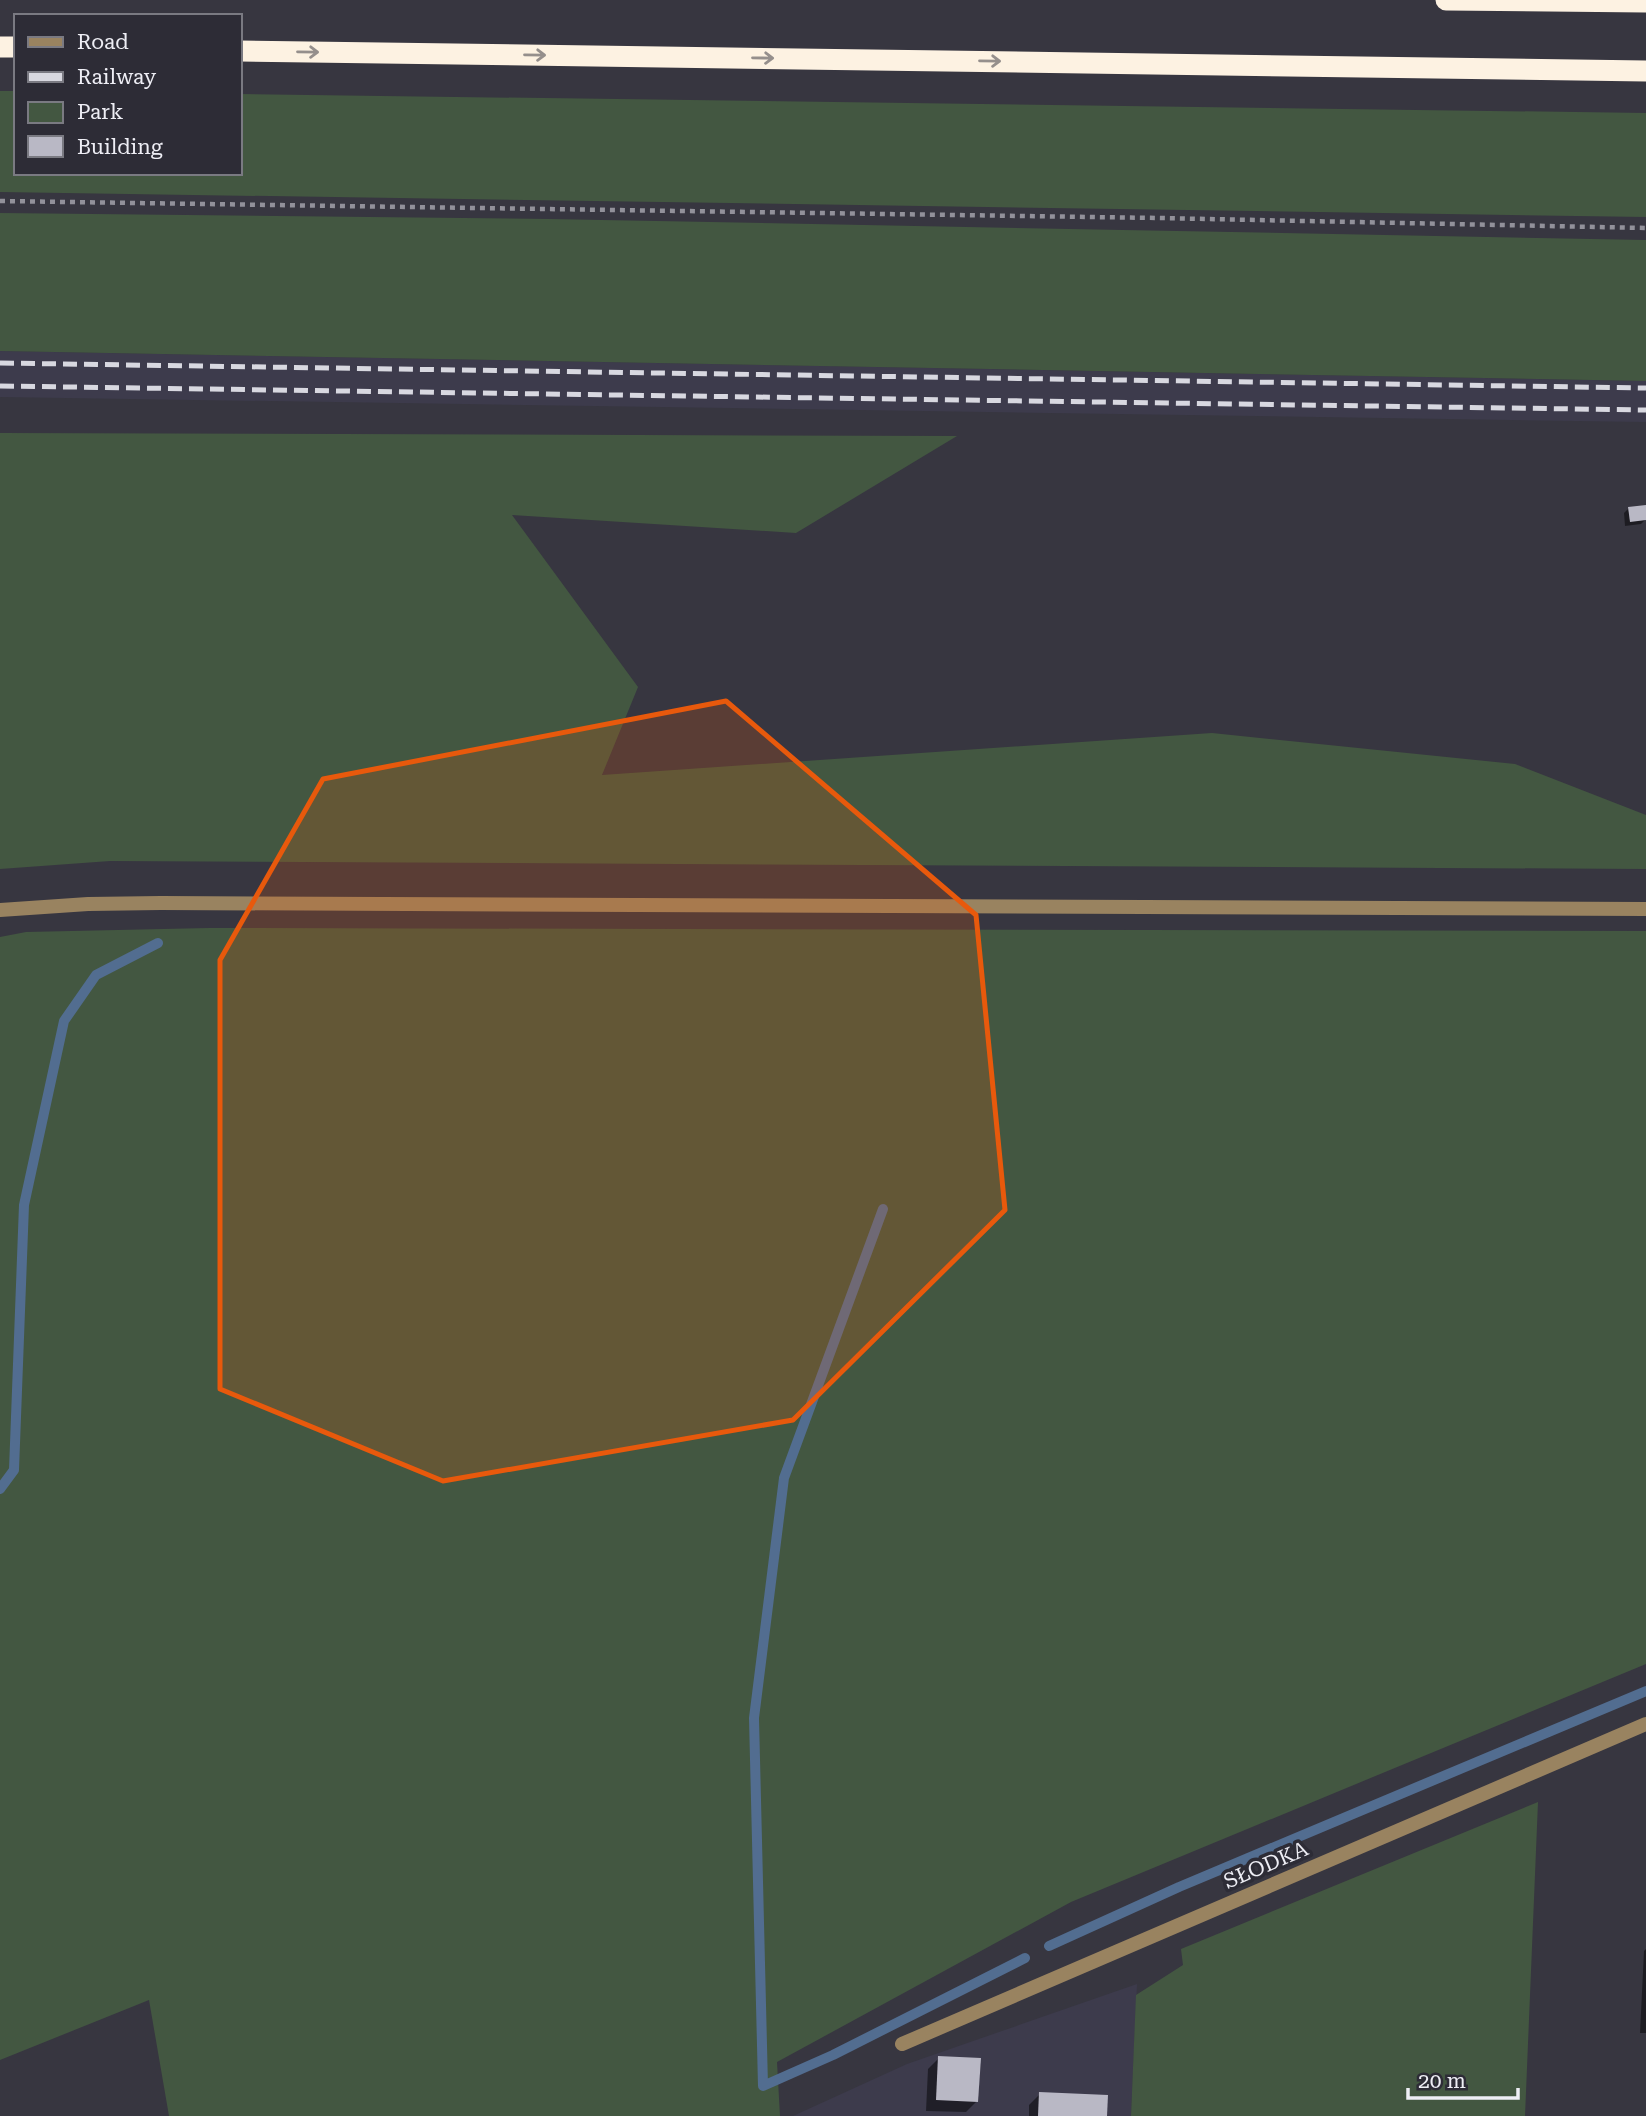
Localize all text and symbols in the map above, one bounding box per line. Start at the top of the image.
legend [14,14,242,175]
text: Road [77,30,129,54]
one-way arrow [296,45,319,58]
one-way arrow [524,48,547,62]
one-way arrow [751,51,774,65]
one-way arrow [979,54,1002,68]
text: Railway [77,65,157,89]
text: Park [77,100,123,124]
text: Building [77,135,163,159]
street label: SŁODKA [1220,1836,1312,1894]
scale bar [1408,2056,1518,2100]
text: 20 m [1418,2069,1466,2093]

